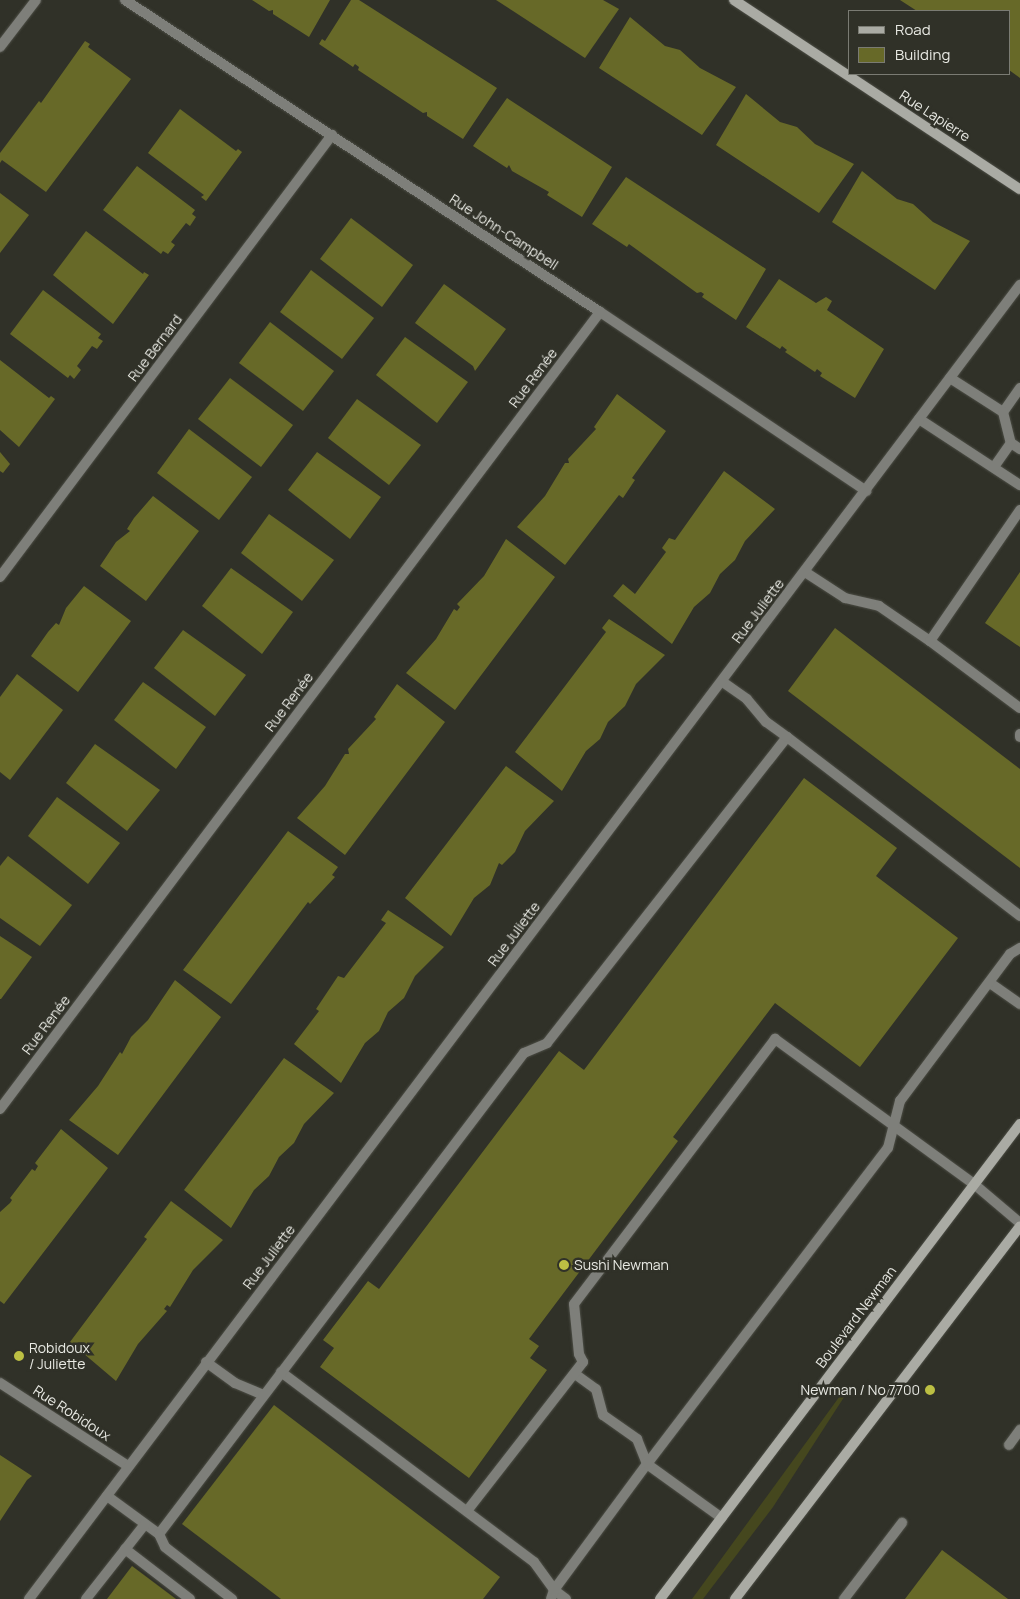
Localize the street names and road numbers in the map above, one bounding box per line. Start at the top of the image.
street label: Rue Lapierre [896,87,974,145]
street label: Rue John-Campbell [446,191,562,273]
street label: Rue Bernard [124,311,186,385]
street label: Rue Renée [505,345,561,411]
street label: Rue Juliette [728,576,788,646]
street label: Rue Renée [261,669,317,735]
street label: Rue Juliette [484,899,544,969]
street label: Rue Renée [18,992,74,1058]
street label: Rue Juliette [239,1222,299,1292]
street label: Boulevard Newman [812,1263,900,1371]
street label: Rue Robidoux [30,1382,114,1444]

